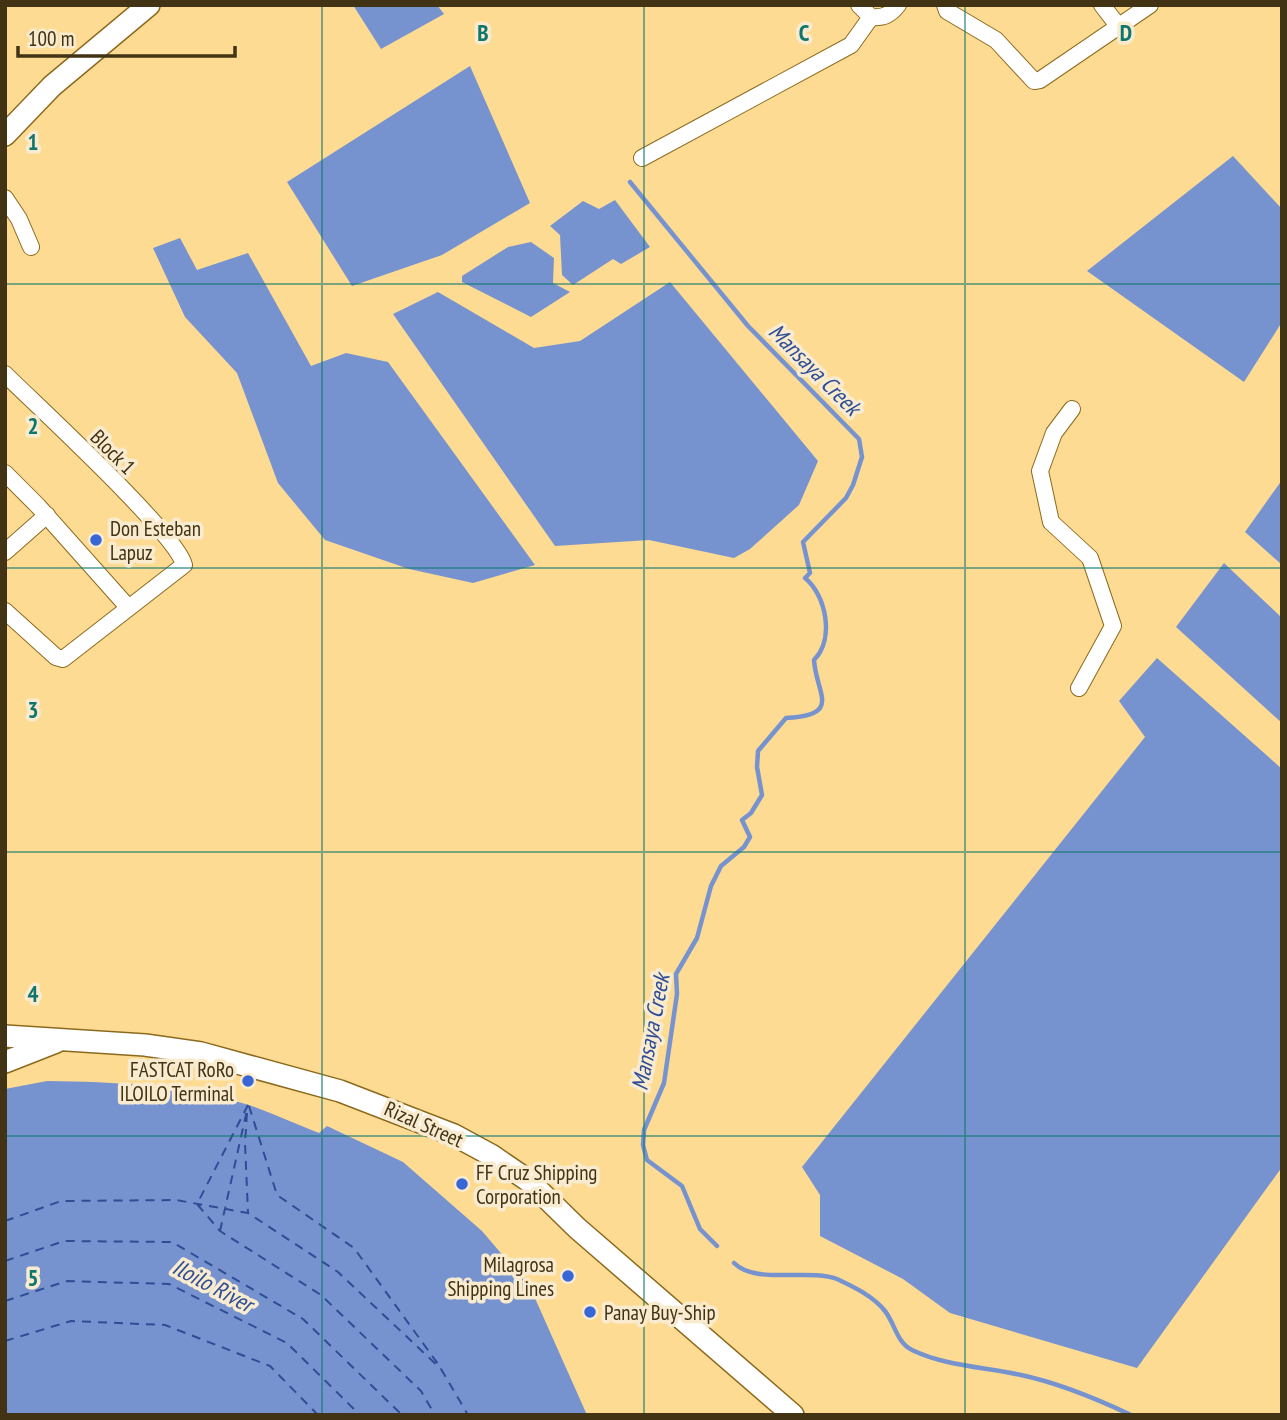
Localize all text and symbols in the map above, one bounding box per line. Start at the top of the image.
scale bar [18,14,234,58]
text: B [477,18,489,47]
text: C [799,18,810,47]
text: D [1120,18,1132,47]
text: 100 m [28,25,74,52]
text: 1 [28,127,39,156]
water label: Mansaya Creek [763,317,869,423]
text: 2 [28,411,39,440]
street label: Block 1 [85,424,141,480]
place label: Don Esteban Lapuz [110,515,201,566]
marker: Don Esteban Lapuz [88,532,104,548]
text: 3 [28,695,39,724]
water label: Mansaya Creek [625,968,676,1093]
text: 4 [28,979,39,1008]
place label: FASTCAT RoRo ILOILO Terminal [120,1056,234,1107]
marker: FASTCAT RoRo ILOILO Terminal [240,1073,256,1089]
street label: Rizal Street [380,1095,468,1153]
place label: FF Cruz Shipping Corporation [476,1159,597,1210]
marker: FF Cruz Shipping Corporation [454,1176,470,1192]
place label: Milagrosa Shipping Lines [447,1251,554,1302]
water label: Iloilo River [168,1252,261,1320]
text: 5 [28,1263,39,1292]
marker: Milagrosa Shipping Lines [560,1268,576,1284]
place label: Panay Buy-Ship [604,1299,716,1326]
marker: Panay Buy-Ship [582,1304,598,1320]

